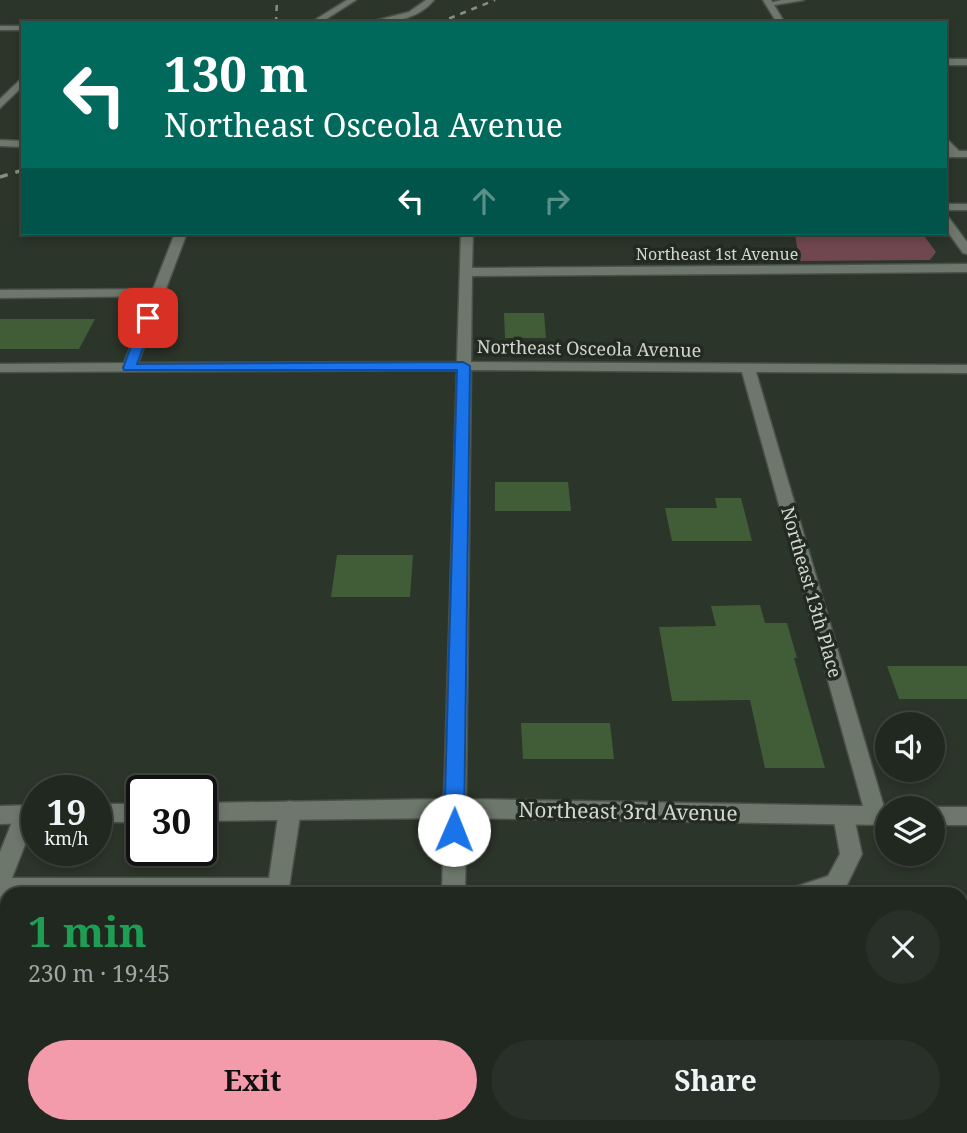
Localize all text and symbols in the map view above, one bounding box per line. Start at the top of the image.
text: 130 m [164,40,308,106]
icon: left [49,49,140,140]
text: Northeast Osceola Avenue [164,103,563,146]
icon: left [392,182,430,220]
icon: ahead [465,182,503,220]
icon: right [538,182,576,220]
street label: Northeast 1st Avenue [636,243,798,265]
pin [118,288,178,348]
icon: arrive [129,299,167,337]
street label: Northeast Osceola Avenue [477,334,701,362]
street label: Northeast 13th Place [776,504,848,680]
map controls [875,712,945,866]
button: sound [875,712,945,782]
speed limit sign: 30 [126,775,217,866]
text: 19 [47,788,86,835]
position arrow [417,793,491,867]
street label: Northeast 3rd Avenue [518,795,738,827]
button: layers [875,796,945,866]
text: km/h [44,826,89,850]
text: 1 min [28,902,147,959]
button: close [866,910,940,984]
text: 230 m · 19:45 [28,957,170,989]
button: Exit [28,1040,477,1120]
button: Share [491,1040,940,1120]

